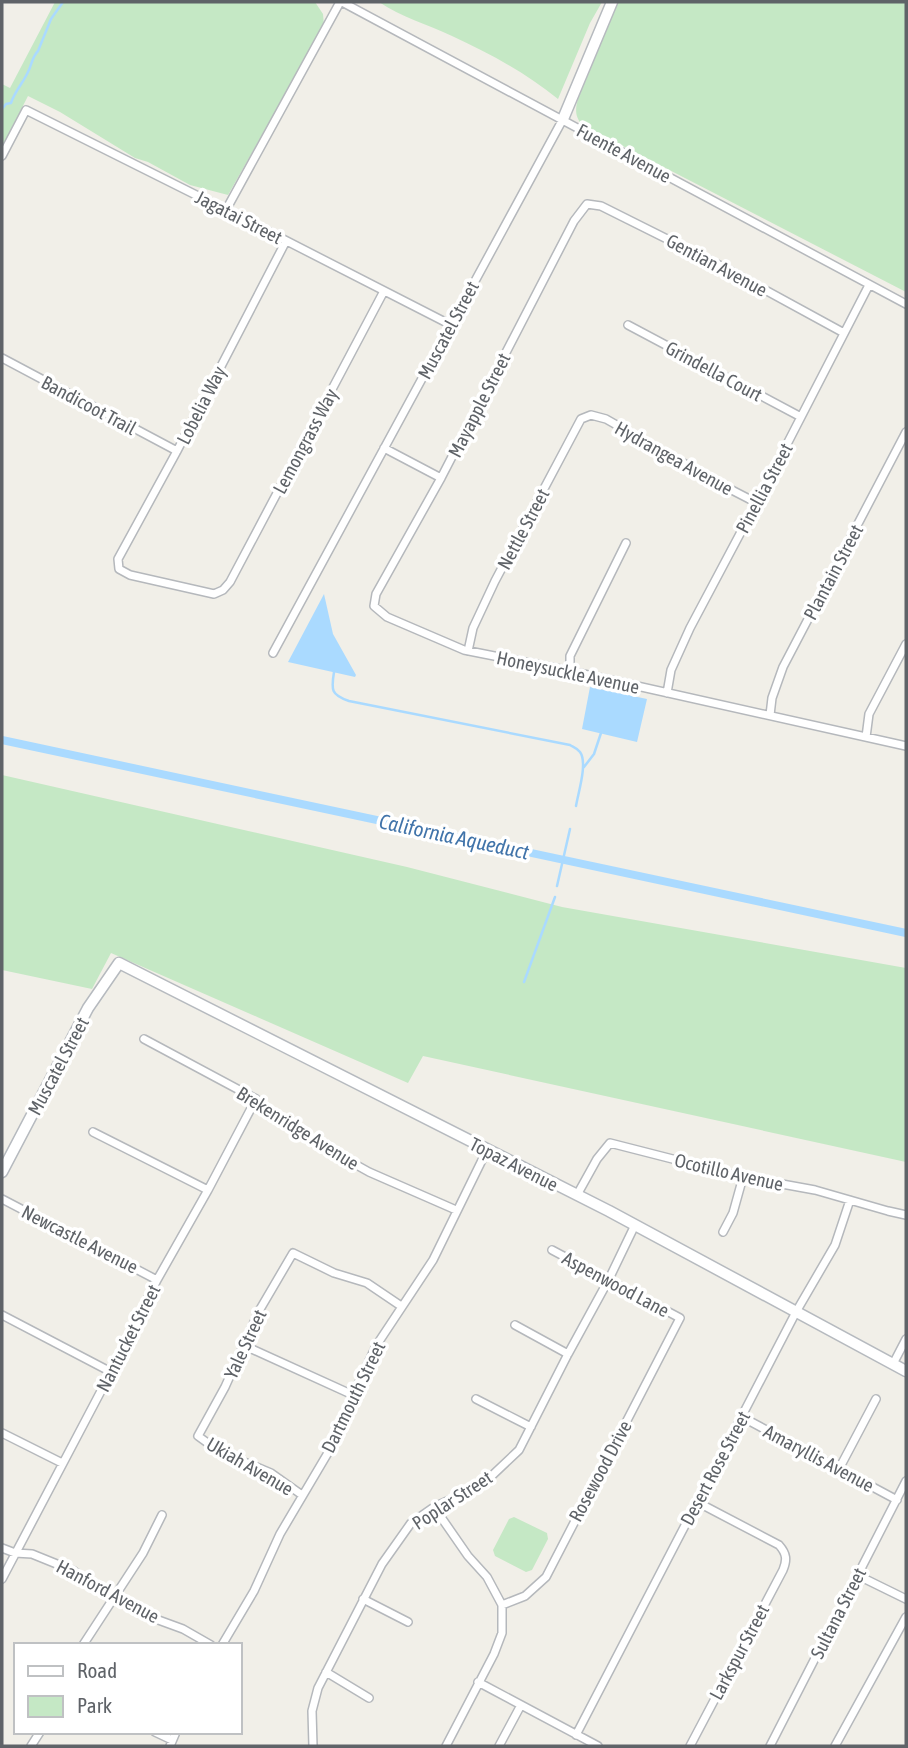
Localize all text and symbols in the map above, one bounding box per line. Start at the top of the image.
street label: Fuente Avenue [573,119,675,187]
street label: Jagatai Street [192,186,286,248]
street label: Gentian Avenue [663,229,771,301]
street label: Muscatel Street [413,277,483,383]
street label: Grindella Court [662,336,766,406]
street label: Mayapple Street [443,349,515,461]
street label: Lobelia Way [172,362,230,448]
street label: Bandicoot Trail [38,371,140,439]
street label: Lemongrass Way [268,385,342,497]
street label: Hydrangea Avenue [611,417,737,499]
street label: Pinellia Street [731,439,797,537]
street label: Nettle Street [493,485,553,573]
street label: Plantain Street [799,521,867,623]
street label: Honeysuckle Avenue [495,646,641,698]
water label: California Aqueduct [377,808,531,864]
street label: Muscatel Street [23,1013,93,1119]
street label: Brekenridge Avenue [233,1082,363,1174]
street label: Topaz Avenue [466,1132,562,1196]
street label: Ocotillo Avenue [672,1149,786,1195]
street label: Newcastle Avenue [18,1200,142,1278]
street label: Aspenwood Lane [559,1247,673,1321]
street label: Nantucket Street [92,1281,164,1395]
street label: Yale Street [219,1306,271,1382]
street label: Dartmouth Street [317,1338,389,1456]
street label: Desert Rose Street [676,1407,754,1529]
street label: Rosewood Drive [564,1417,636,1525]
street label: Amaryllis Avenue [760,1420,878,1496]
street label: Ukiah Avenue [203,1432,297,1500]
street label: Poplar Street [408,1466,496,1534]
street label: Hanford Avenue [53,1555,163,1627]
street label: Sultana Street [806,1564,870,1662]
street label: Larkspur Street [705,1601,773,1703]
legend [14,1643,242,1734]
text: Road [77,1658,117,1682]
text: Park [77,1693,112,1717]

